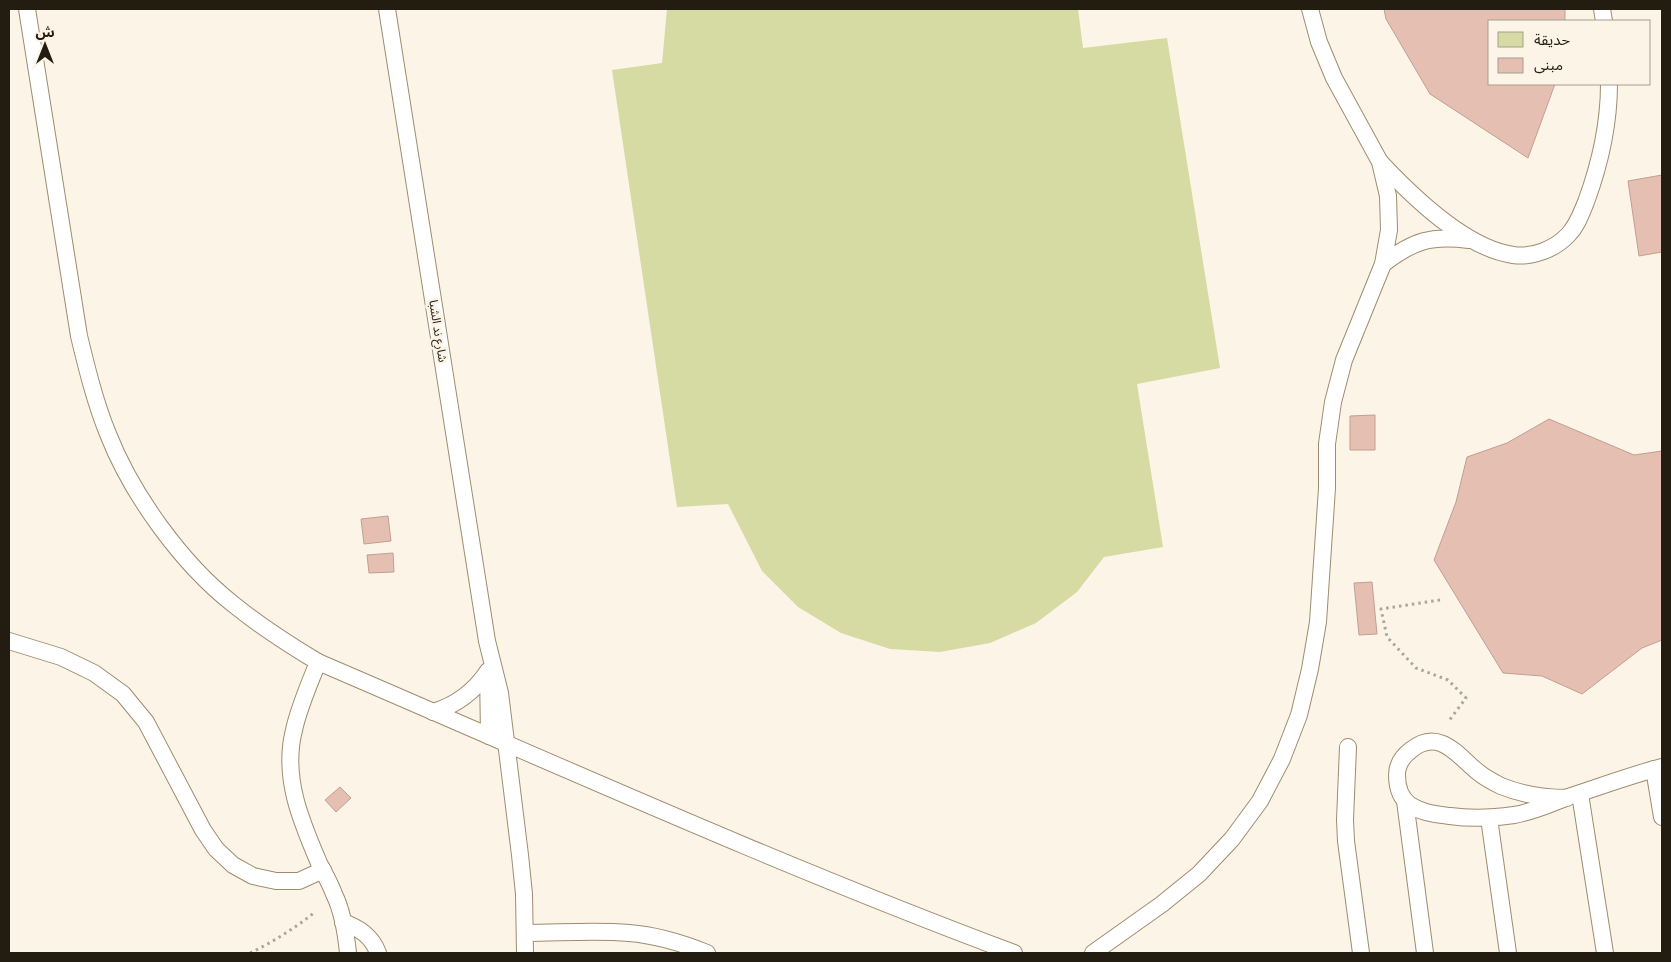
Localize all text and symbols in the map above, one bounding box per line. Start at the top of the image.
north arrow [20,20,70,70]
legend [1488,20,1651,85]
text: ش [35,24,55,40]
text: حديقة [1534,31,1570,49]
text: مبنى [1534,56,1563,74]
street label: شارع ند الشبا [424,299,450,363]

